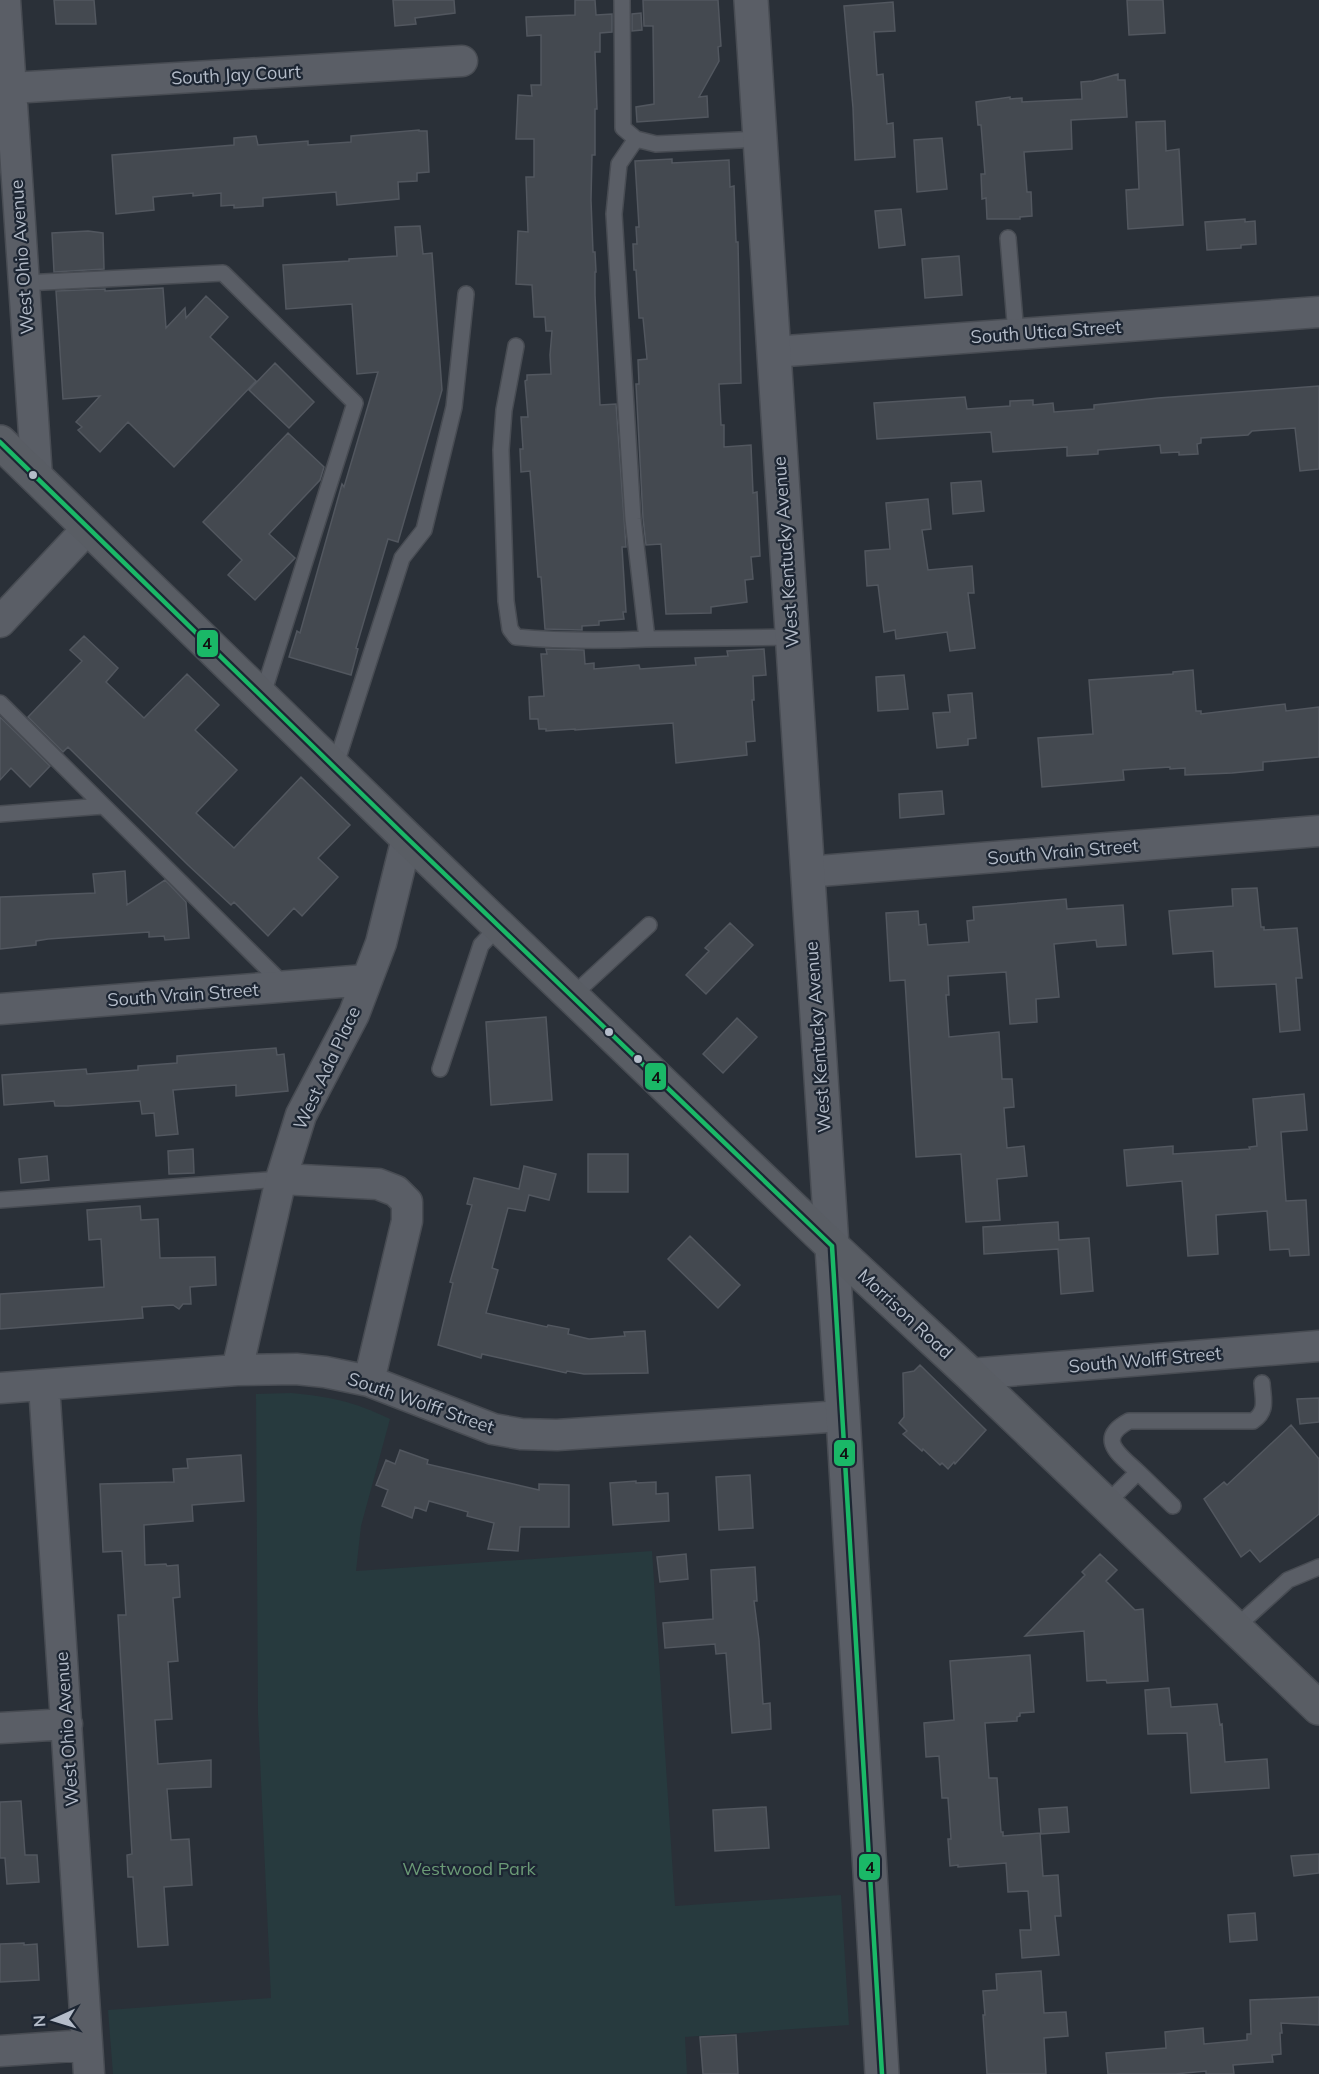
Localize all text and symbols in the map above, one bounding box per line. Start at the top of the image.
street label: South Jay Court [170,60,301,89]
street label: West Ohio Avenue [5,179,38,335]
street label: South Utica Street [970,315,1122,348]
street label: West Kentucky Avenue [767,456,804,648]
unlabelled marker [27,469,39,481]
line badge: 4 [196,629,219,658]
text: 4 [202,633,212,653]
street label: South Vrain Street [986,833,1139,870]
street label: West Kentucky Avenue [799,941,836,1133]
street label: South Vrain Street [107,978,259,1011]
street label: West Ada Place [288,1002,365,1133]
unlabelled marker [603,1026,615,1038]
unlabelled marker [632,1053,644,1065]
line badge: 4 [644,1062,667,1091]
text: 4 [651,1067,661,1087]
street label: Morrison Road [853,1264,958,1364]
street label: South Wolff Street [1068,1341,1222,1378]
street label: South Wolff Street [345,1367,497,1438]
line badge: 4 [833,1439,856,1467]
text: 4 [839,1443,849,1463]
street label: West Ohio Avenue [50,1651,83,1807]
line badge: 4 [858,1853,881,1881]
park label: Westwood Park [402,1857,536,1880]
text: 4 [865,1857,875,1877]
north arrow [24,1990,84,2050]
text: N [29,2014,49,2028]

